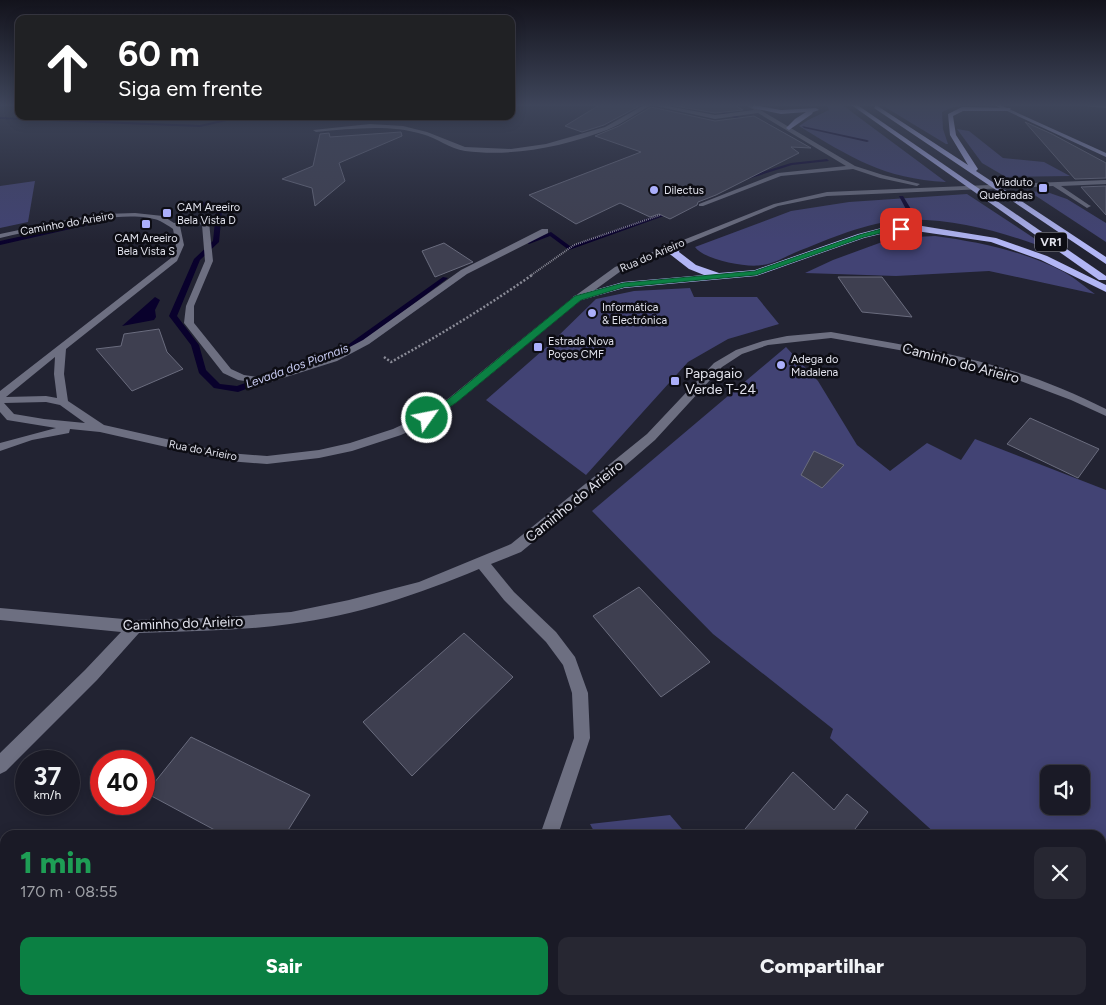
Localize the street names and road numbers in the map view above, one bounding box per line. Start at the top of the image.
street label: Caminho do Arieiro [19,209,115,238]
road number: VR1 [1035,232,1067,252]
street label: Rua do Arieiro [618,236,687,275]
street label: Caminho do Arieiro [900,340,1021,387]
street label: Rua do Arieiro [168,438,238,463]
street label: Caminho do Arieiro [522,457,627,546]
street label: Caminho do Arieiro [122,613,244,634]

